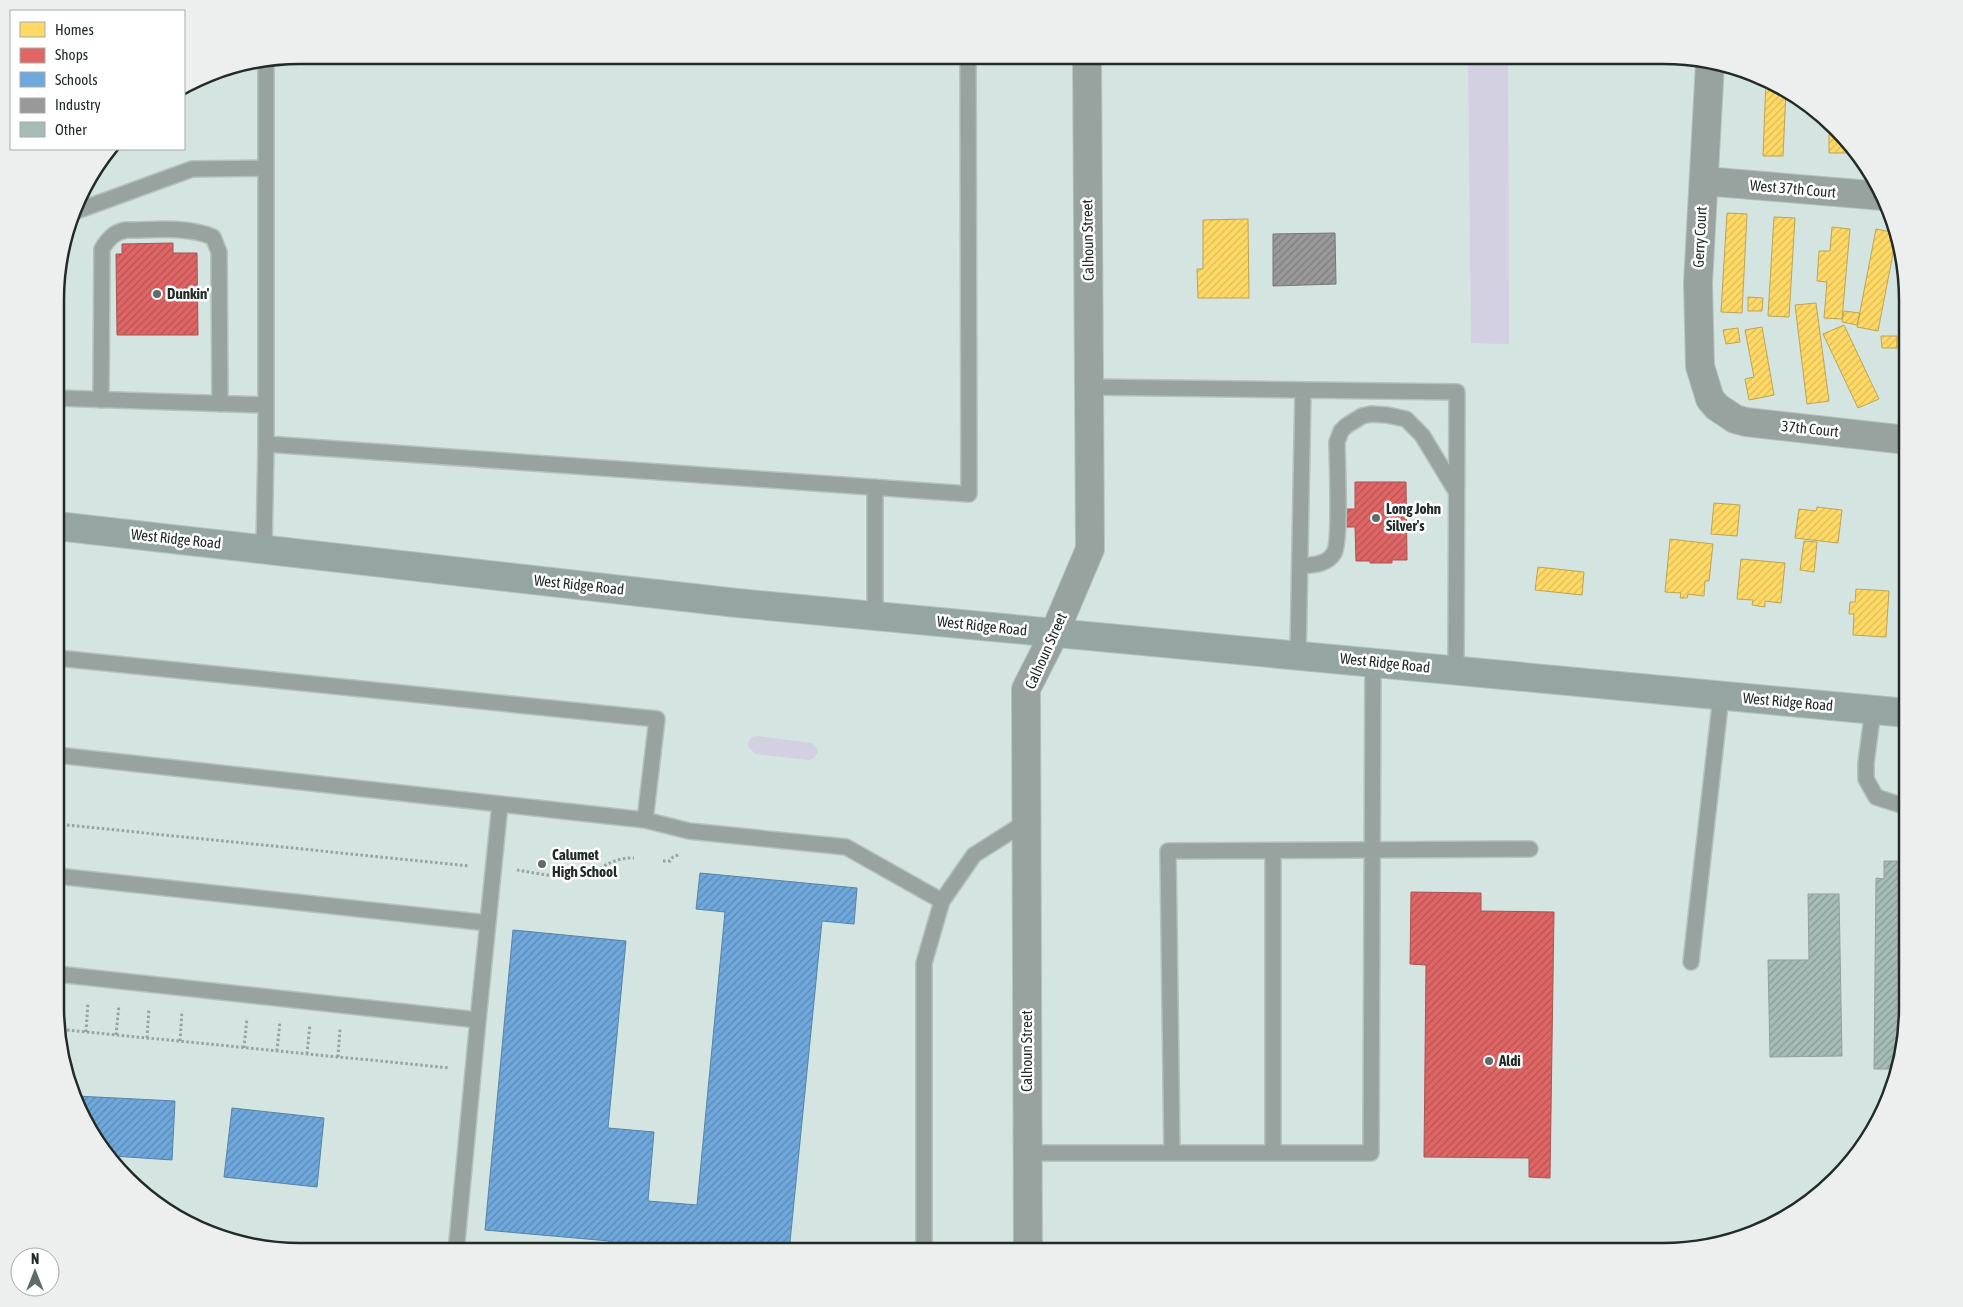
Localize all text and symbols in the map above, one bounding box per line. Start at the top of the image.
legend [10,10,185,150]
text: Homes [55,21,94,38]
text: Shops [55,46,88,63]
text: Schools [55,71,98,88]
text: Industry [55,96,101,113]
text: Other [55,121,87,138]
street label: West 37th Court [1749,176,1837,201]
street label: Calhoun Street [1078,199,1097,281]
street label: Gerry Court [1689,206,1710,268]
place label: Dunkin' [167,285,210,302]
marker: Dunkin' [151,288,163,300]
street label: 37th Court [1781,417,1839,440]
place label: Long John Silver's [1386,500,1441,534]
marker: Long John Silver's [1370,512,1382,524]
street label: West Ridge Road [130,525,222,552]
street label: West Ridge Road [533,571,625,598]
street label: Calhoun Street [1021,610,1070,691]
street label: West Ridge Road [936,612,1028,639]
street label: West Ridge Road [1339,649,1431,676]
street label: West Ridge Road [1742,689,1834,714]
place label: Calumet High School [552,846,618,880]
marker: Calumet High School [536,858,548,870]
street label: Calhoun Street [1018,1010,1035,1092]
place label: Aldi [1498,1052,1521,1069]
marker: Aldi [1483,1055,1495,1067]
north arrow [10,1247,60,1297]
text: N [31,1251,39,1267]

